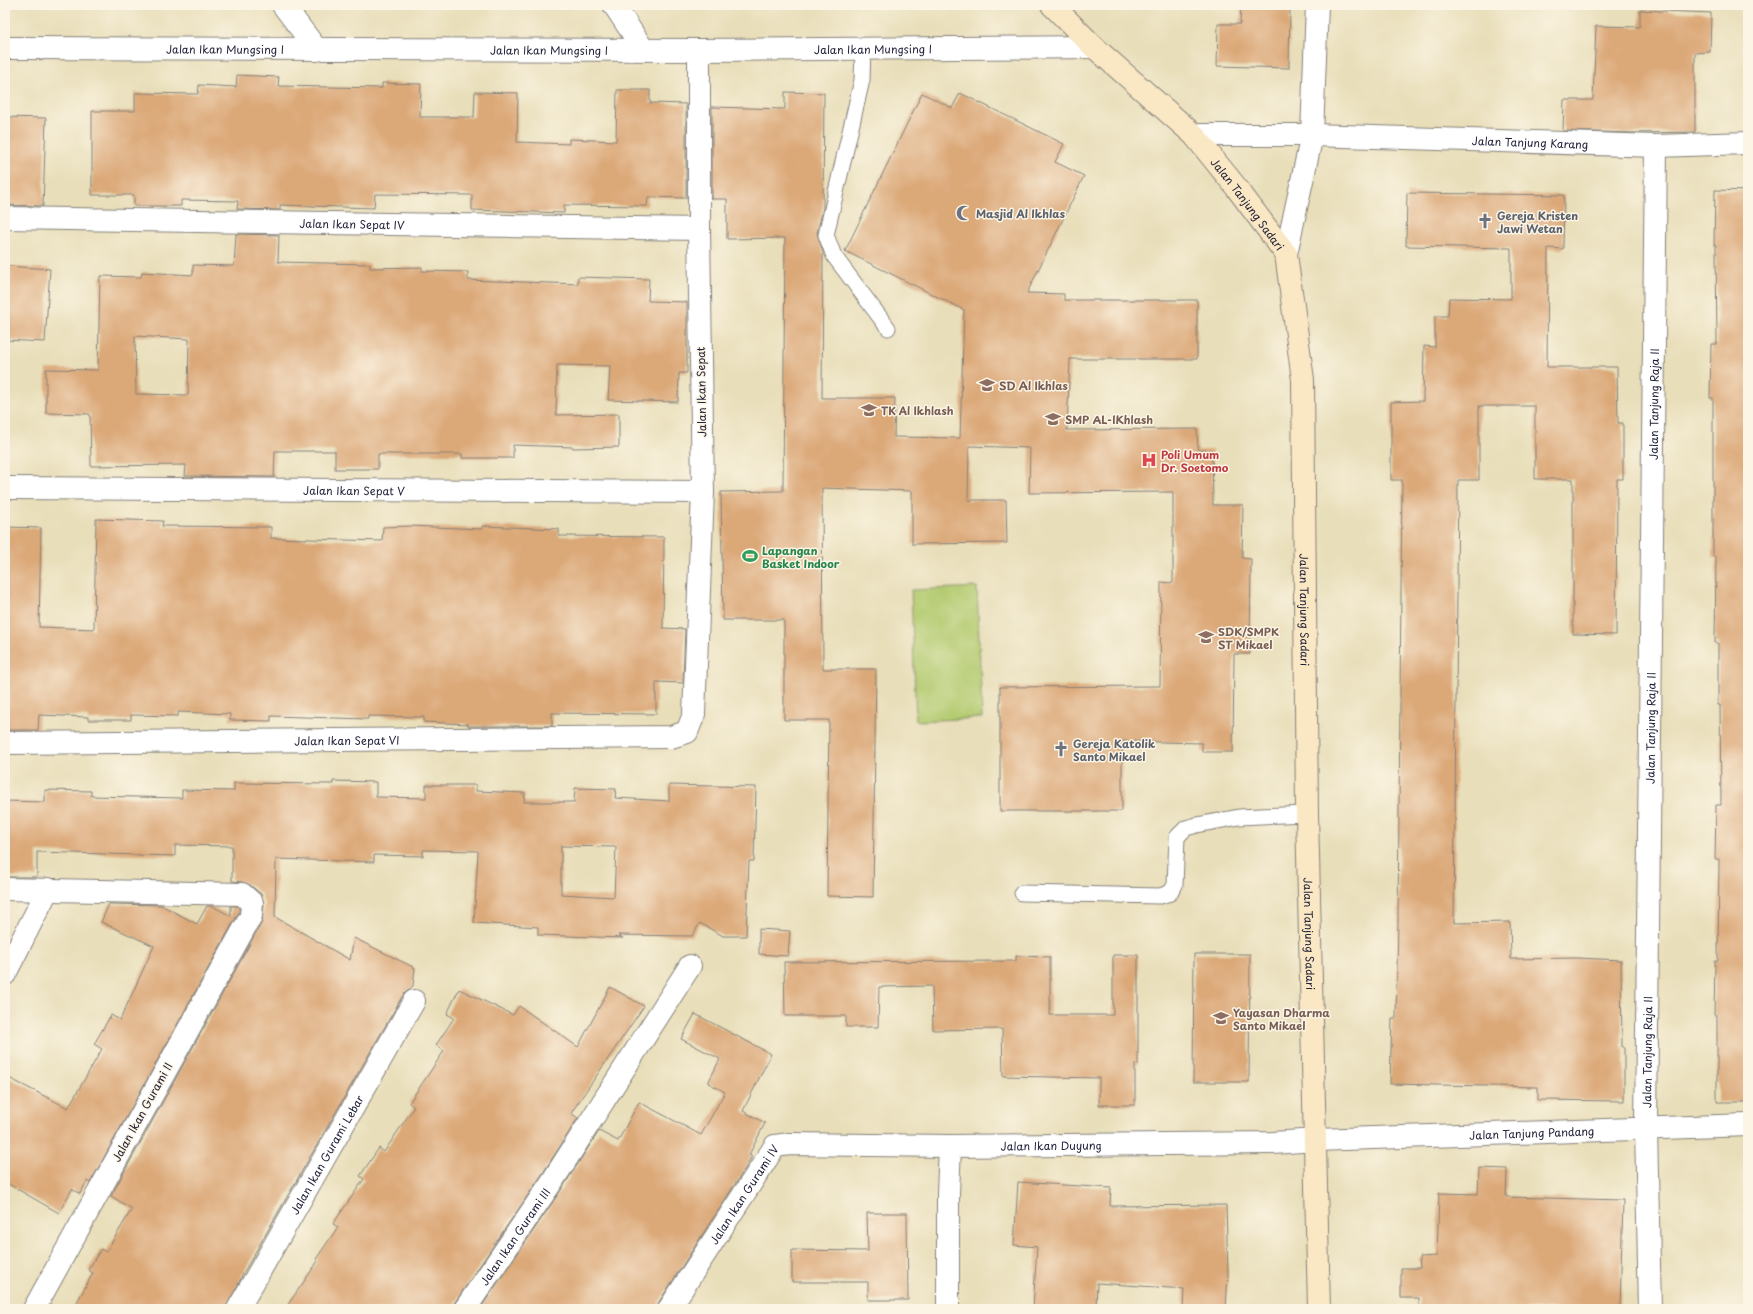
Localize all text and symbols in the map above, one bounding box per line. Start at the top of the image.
street label: Jalan Ikan Mungsing I [166,40,284,57]
street label: Jalan Ikan Mungsing I [814,40,932,58]
street label: Jalan Ikan Mungsing I [490,41,608,58]
street label: Jalan Tanjung Karang [1471,132,1588,152]
street label: Jalan Tanjung Sadari [1207,154,1289,254]
mosque icon: Masjid Al Ikhlas [955,204,973,222]
place label: Masjid Al Ikhlas [976,205,1065,222]
place label: Gereja Kristen Jawi Wetan [1497,207,1578,237]
church icon: Gereja Kristen Jawi Wetan [1476,212,1494,230]
street label: Jalan Ikan Sepat IV [299,214,405,233]
street label: Jalan Ikan Sepat [692,346,710,437]
street label: Jalan Tanjung Raja II [1644,348,1662,460]
school or university icon: SD Al Ikhlas [978,376,996,394]
place label: SD Al Ikhlas [999,377,1068,394]
school or university icon: TK Al Ikhlash [860,401,878,419]
place label: TK Al Ikhlash [881,402,954,419]
school or university icon: SMP AL-IKhlash [1044,410,1062,428]
place label: SMP AL-IKhlash [1065,411,1153,428]
place label: Poli Umum Dr. Soetomo [1161,446,1229,476]
hospital icon: Poli Umum Dr. Soetomo [1140,451,1158,469]
street label: Jalan Ikan Sepat V [303,481,405,499]
place label: Lapangan Basket Indoor [762,542,840,572]
sports icon: Lapangan Basket Indoor [741,547,759,565]
street label: Jalan Tanjung Sadari [1296,553,1314,666]
place label: SDK/SMPK ST Mikael [1218,623,1279,653]
school or university icon: SDK/SMPK ST Mikael [1197,628,1215,646]
street label: Jalan Tanjung Raja II [1641,672,1659,784]
street label: Jalan Ikan Sepat VI [294,731,400,749]
place label: Gereja Katolik Santo Mikael [1073,735,1156,765]
church icon: Gereja Katolik Santo Mikael [1052,740,1070,758]
street label: Jalan Tanjung Sadari [1300,877,1320,990]
street label: Jalan Tanjung Raja II [1638,996,1656,1108]
place label: Yayasan Dharma Santo Mikael [1233,1004,1330,1034]
school or university icon: Yayasan Dharma Santo Mikael [1212,1009,1230,1027]
street label: Jalan Ikan Gurami II [108,1059,176,1165]
street label: Jalan Ikan Gurami Lebar [285,1091,367,1217]
street label: Jalan Tanjung Pandang [1469,1122,1595,1143]
street label: Jalan Ikan Duyung [1000,1136,1102,1154]
street label: Jalan Ikan Gurami IV [705,1141,783,1247]
street label: Jalan Ikan Gurami III [475,1184,554,1288]

